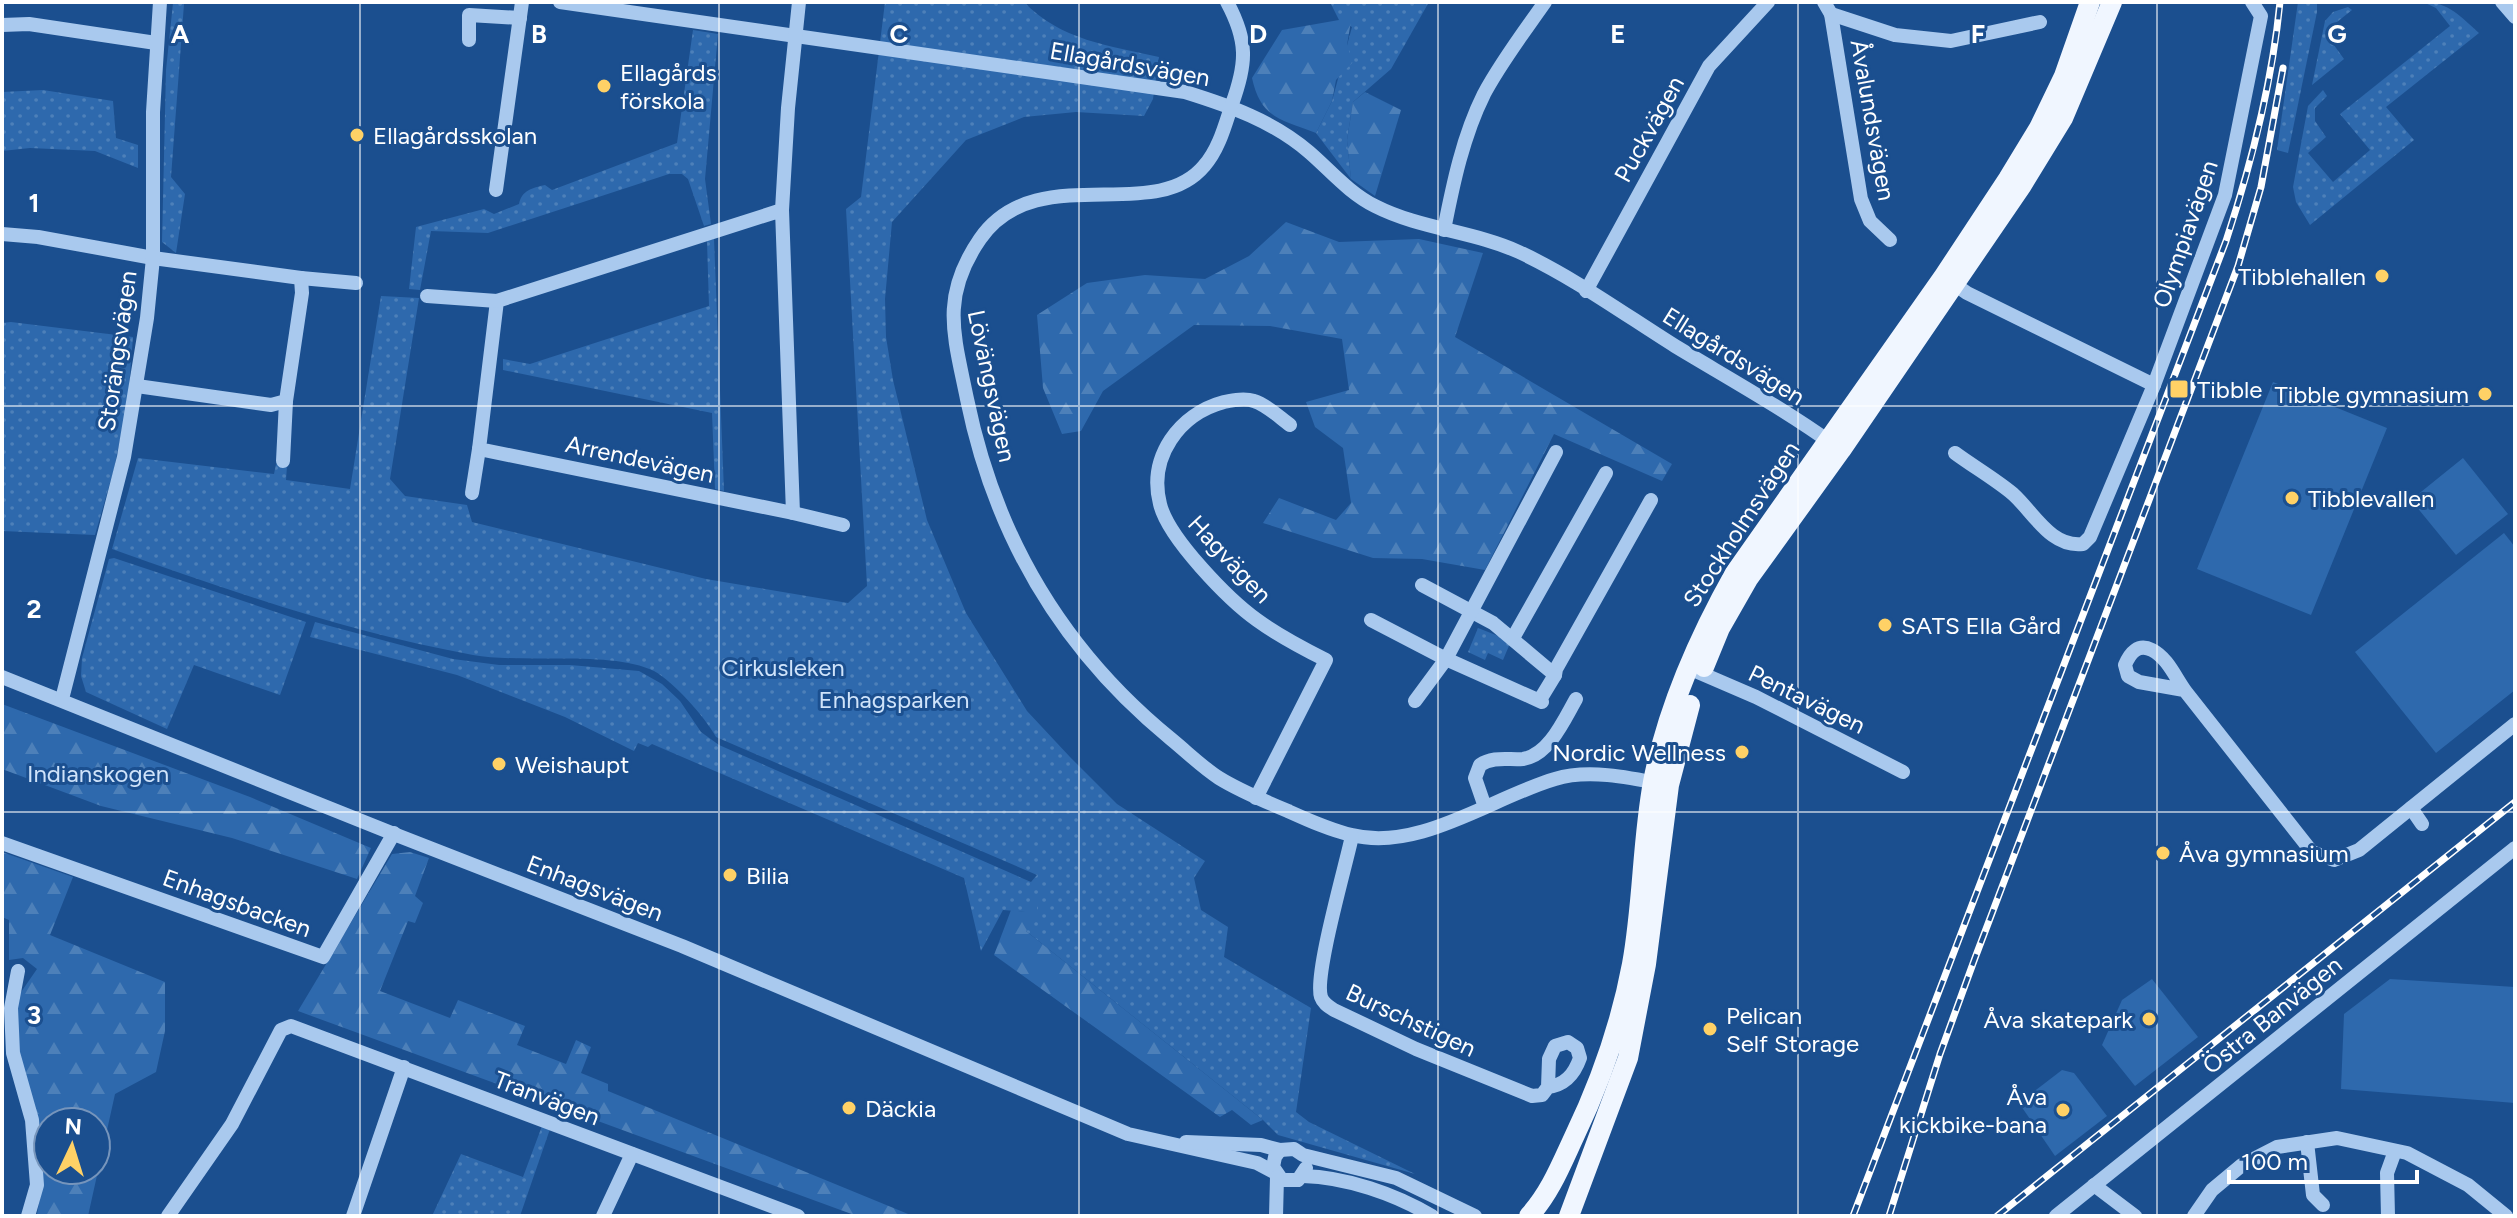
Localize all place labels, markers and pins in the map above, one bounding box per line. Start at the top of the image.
place label: Ellagårds förskola [620,58,717,115]
marker: Ellagårds förskola [595,77,613,95]
place label: Ellagårdsskolan [373,121,537,150]
marker: Ellagårdsskolan [348,126,366,144]
place label: Tibblehallen [2238,262,2366,291]
marker: Tibblehallen [2373,267,2391,285]
place label: Tibble [2197,375,2262,404]
marker: Tibble [2168,378,2190,400]
place label: Tibble gymnasium [2274,380,2469,409]
marker: Tibble gymnasium [2476,385,2494,403]
place label: Tibblevallen [2308,484,2435,513]
marker: Tibblevallen [2283,489,2301,507]
place label: SATS Ella Gård [1901,611,2061,640]
marker: SATS Ella Gård [1876,616,1894,634]
place label: Nordic Wellness [1552,738,1726,767]
marker: Nordic Wellness [1733,743,1751,761]
place label: Weishaupt [515,750,629,779]
marker: Weishaupt [490,755,508,773]
place label: Åva gymnasium [2179,839,2349,868]
marker: Åva gymnasium [2154,844,2172,862]
place label: Bilia [746,861,789,890]
marker: Bilia [721,866,739,884]
place label: Pelican Self Storage [1726,1001,1859,1058]
place label: Åva skatepark [1984,1005,2133,1034]
marker: Åva skatepark [2140,1010,2158,1028]
marker: Pelican Self Storage [1701,1020,1719,1038]
place label: Åva kickbike-bana [1899,1082,2047,1139]
place label: Däckia [865,1094,936,1123]
marker: Däckia [840,1099,858,1117]
marker: Åva kickbike-bana [2054,1101,2072,1119]

